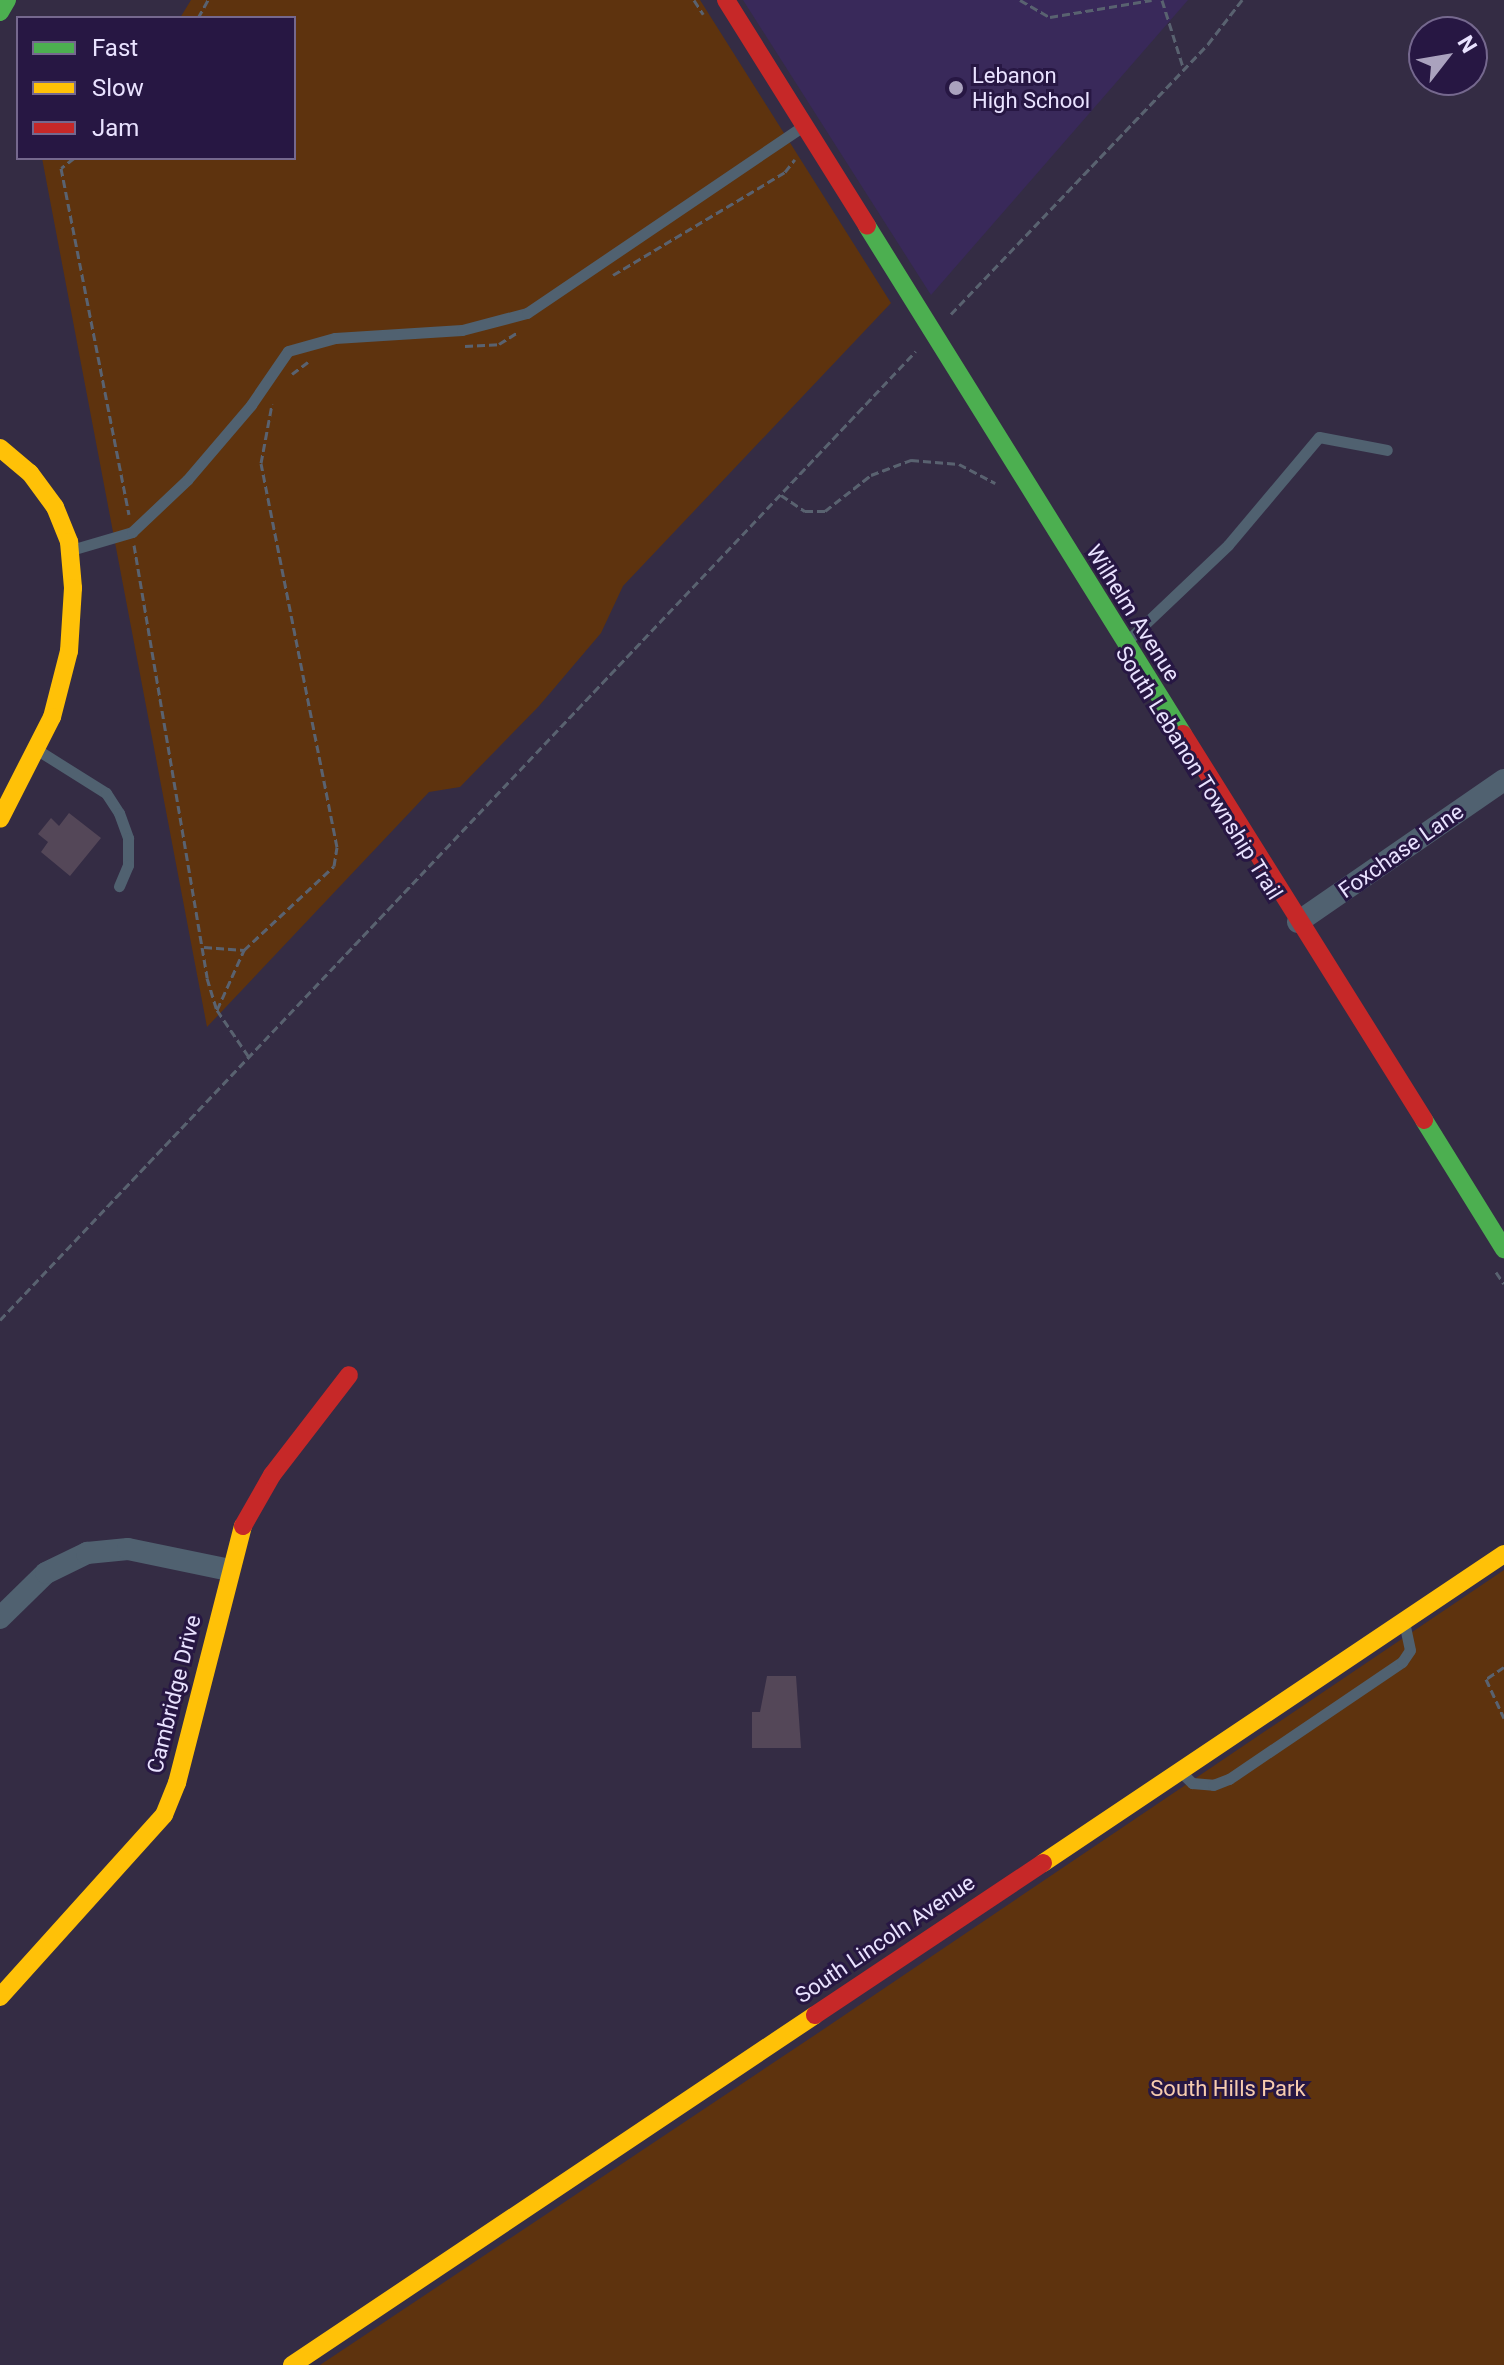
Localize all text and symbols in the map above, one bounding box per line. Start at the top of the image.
legend [16,16,296,160]
north arrow [1408,16,1488,96]
text: N [1453,31,1482,58]
text: Fast [92,34,138,62]
place label: Lebanon High School [972,62,1090,114]
text: Slow [92,74,144,102]
marker: Lebanon High School [947,79,965,97]
text: Jam [92,114,139,142]
street label: Wilhelm Avenue [1080,540,1186,686]
street label: South Lebanon Township Trail [1110,641,1288,905]
street label: Foxchase Lane [1333,798,1469,904]
street label: Cambridge Drive [142,1612,206,1776]
street label: South Lincoln Avenue [790,1869,980,2009]
park label: South Hills Park [1150,2076,1306,2102]

